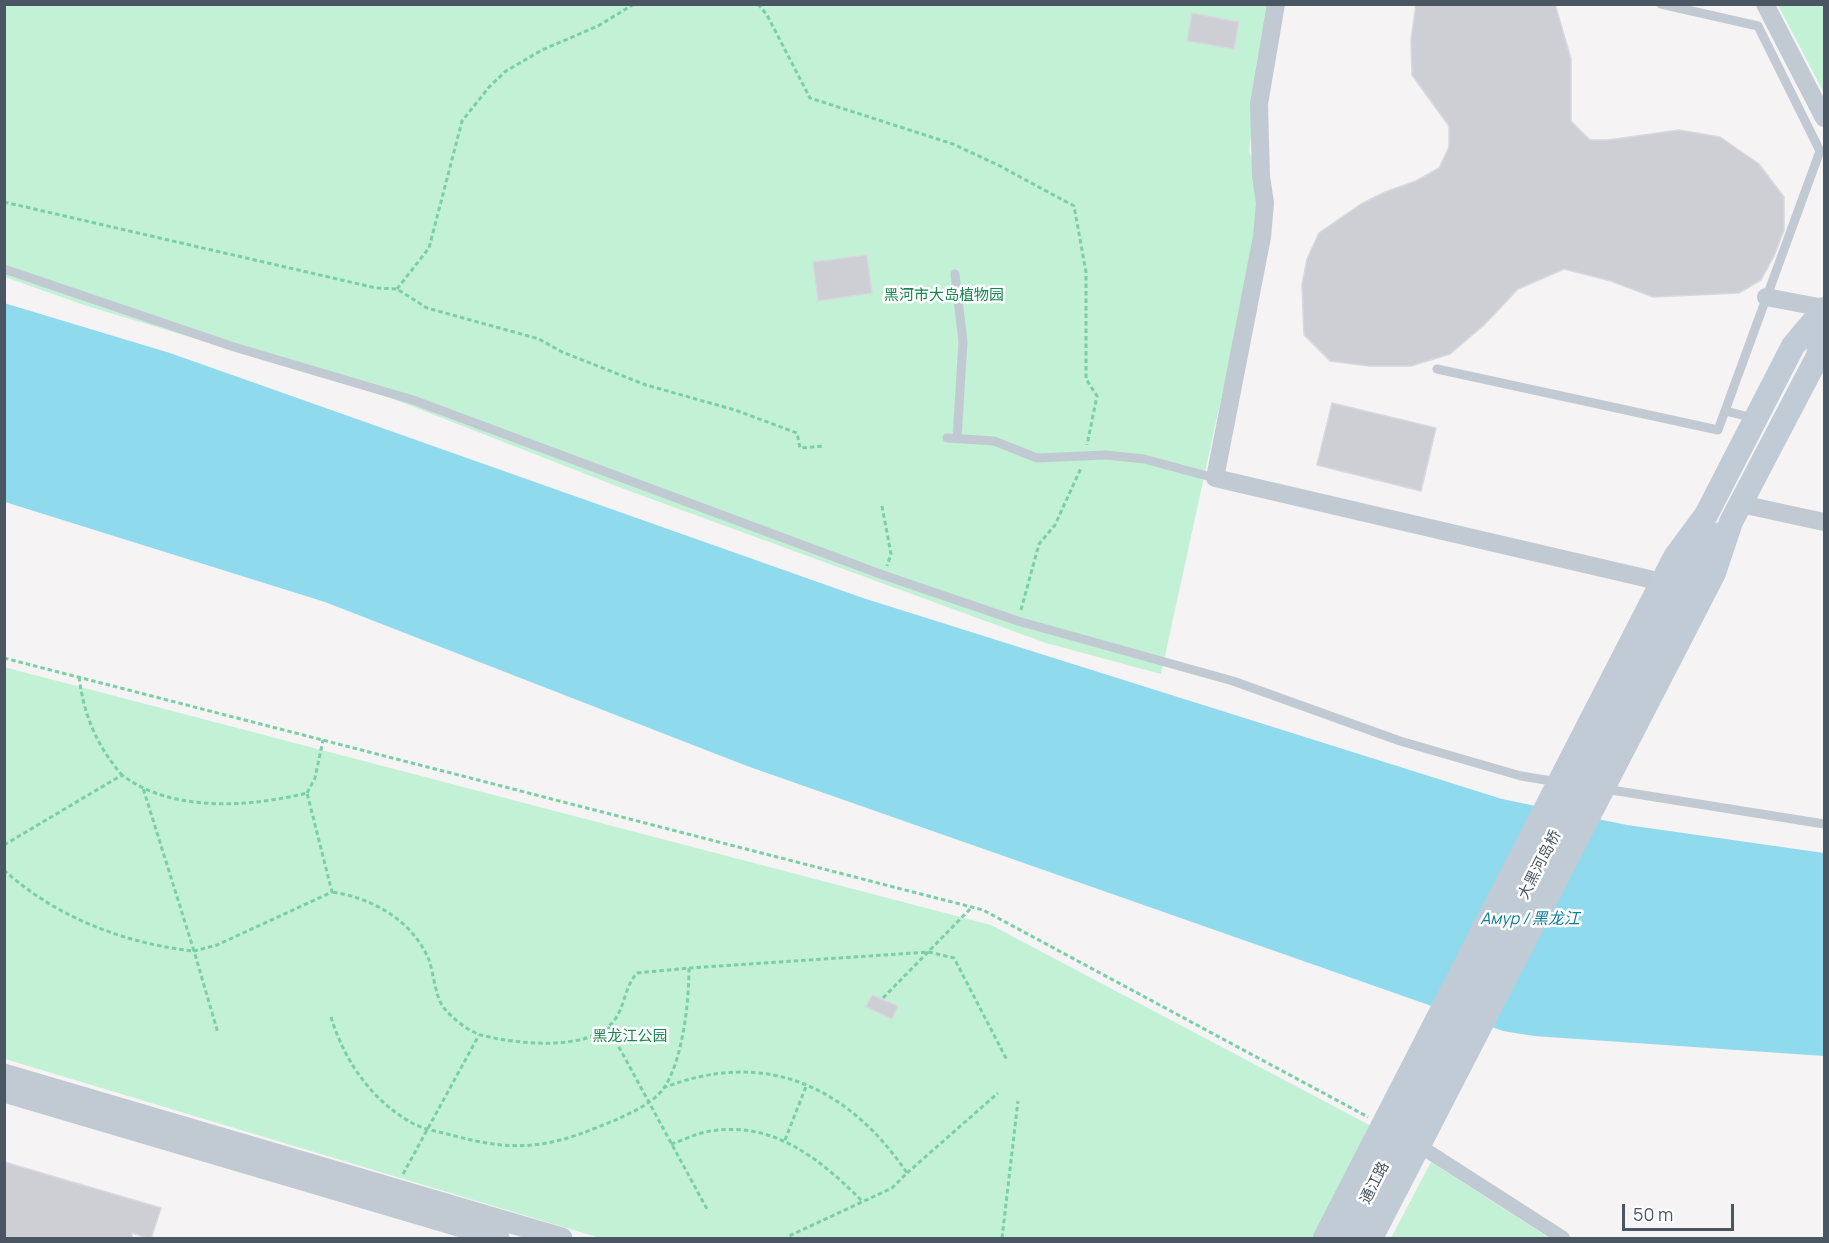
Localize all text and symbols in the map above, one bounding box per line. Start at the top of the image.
park label: 黑河市大岛植物园 [884,287,1004,305]
street label: 大黑河岛桥 [1515,828,1565,902]
water label: Амур / 黑龙江 [1480,910,1580,930]
park label: 黑龙江公园 [593,1028,667,1046]
street label: 通江路 [1357,1159,1393,1207]
scale bar [1625,1192,1738,1230]
text: 50 m [1633,1202,1673,1226]

